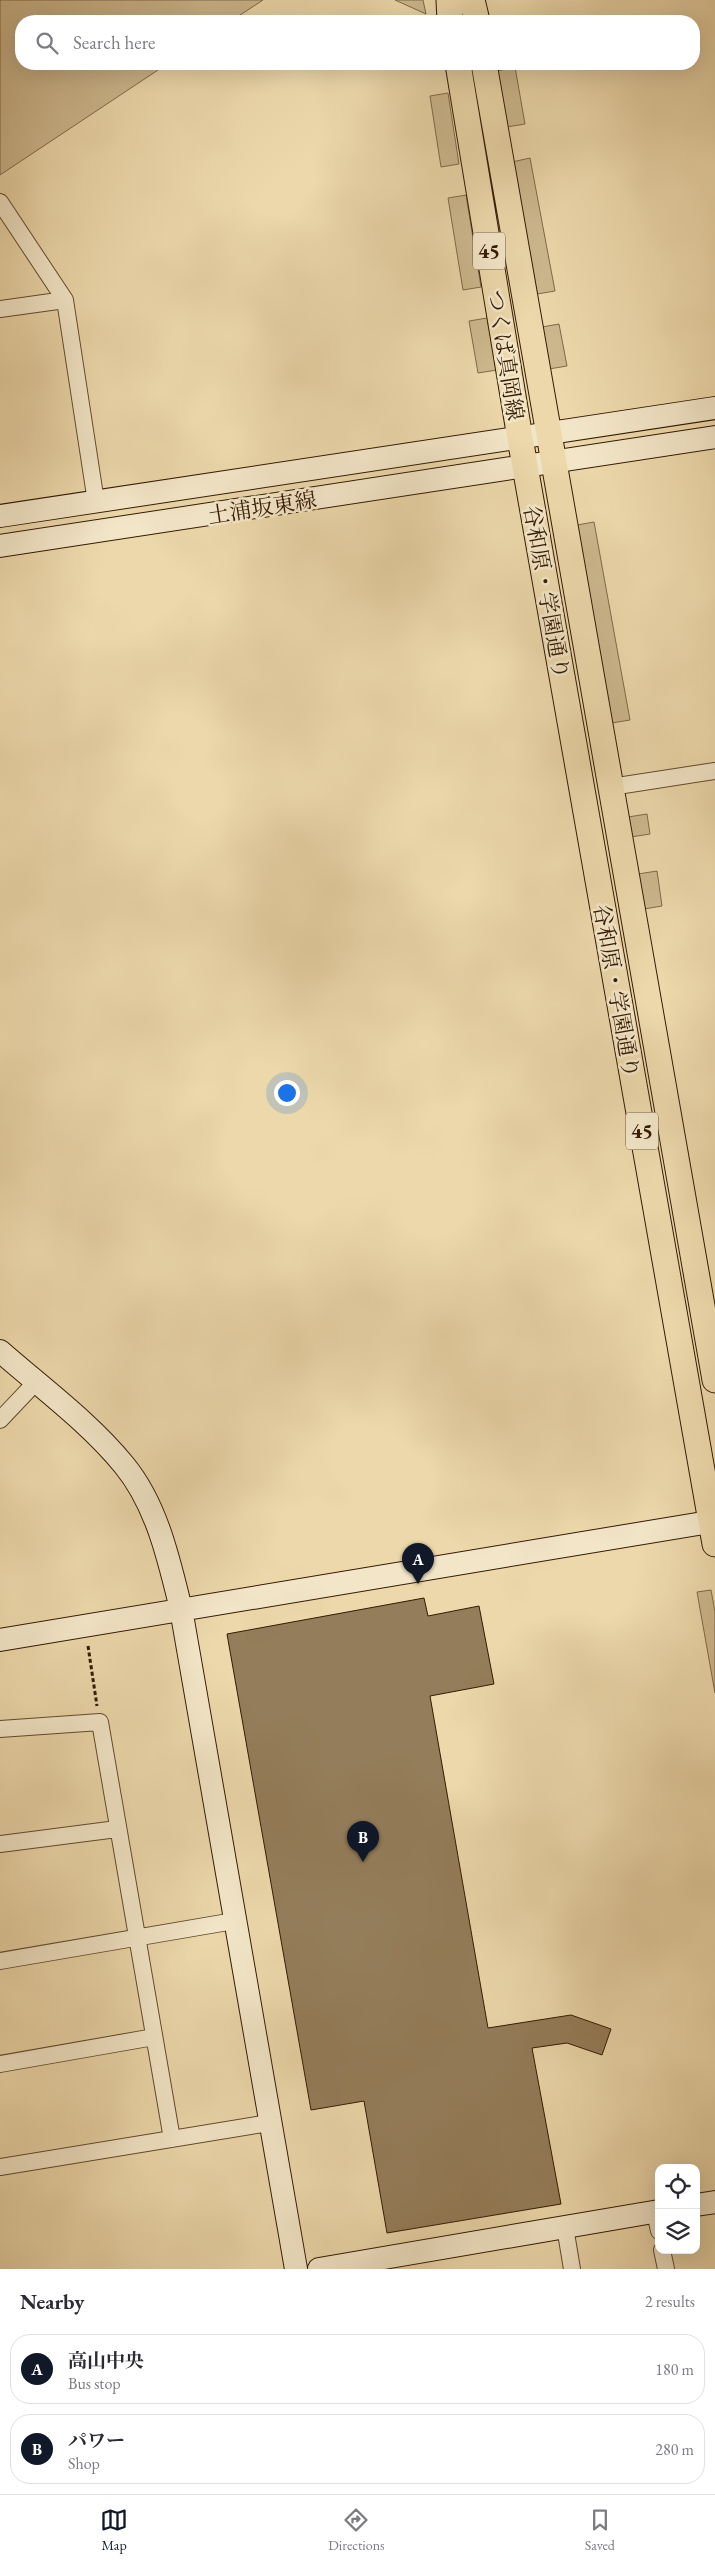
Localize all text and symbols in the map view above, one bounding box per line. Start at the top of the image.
search box [15,15,700,70]
icon: search [33,29,61,57]
text: Search here [73,30,155,55]
road number: 45 [473,232,505,270]
street label: つくば真岡線 [481,288,530,423]
street label: 土浦坂東線 [205,485,319,530]
street label: 谷和原・学園通り [517,503,576,681]
street label: 谷和原・学園通り [587,902,646,1080]
your location [274,1080,300,1106]
road number: 45 [626,1112,658,1150]
pin: A [402,1543,434,1584]
pin: B [347,1821,379,1862]
map controls [655,2164,700,2254]
button: locate [655,2164,700,2209]
button: layers [655,2209,700,2254]
text: Nearby [20,2288,84,2315]
text: 2 results [645,2291,695,2312]
text: 高山中央 [68,2348,144,2373]
text: A [31,2359,43,2380]
text: 180 m [655,2359,694,2380]
text: Bus stop [68,2373,121,2394]
text: パワー [68,2428,125,2453]
text: B [32,2439,42,2460]
text: 280 m [655,2439,694,2460]
text: Shop [68,2453,100,2474]
tab: Map [100,2506,128,2554]
tab: Directions [328,2506,385,2554]
tab: Saved [585,2506,615,2554]

